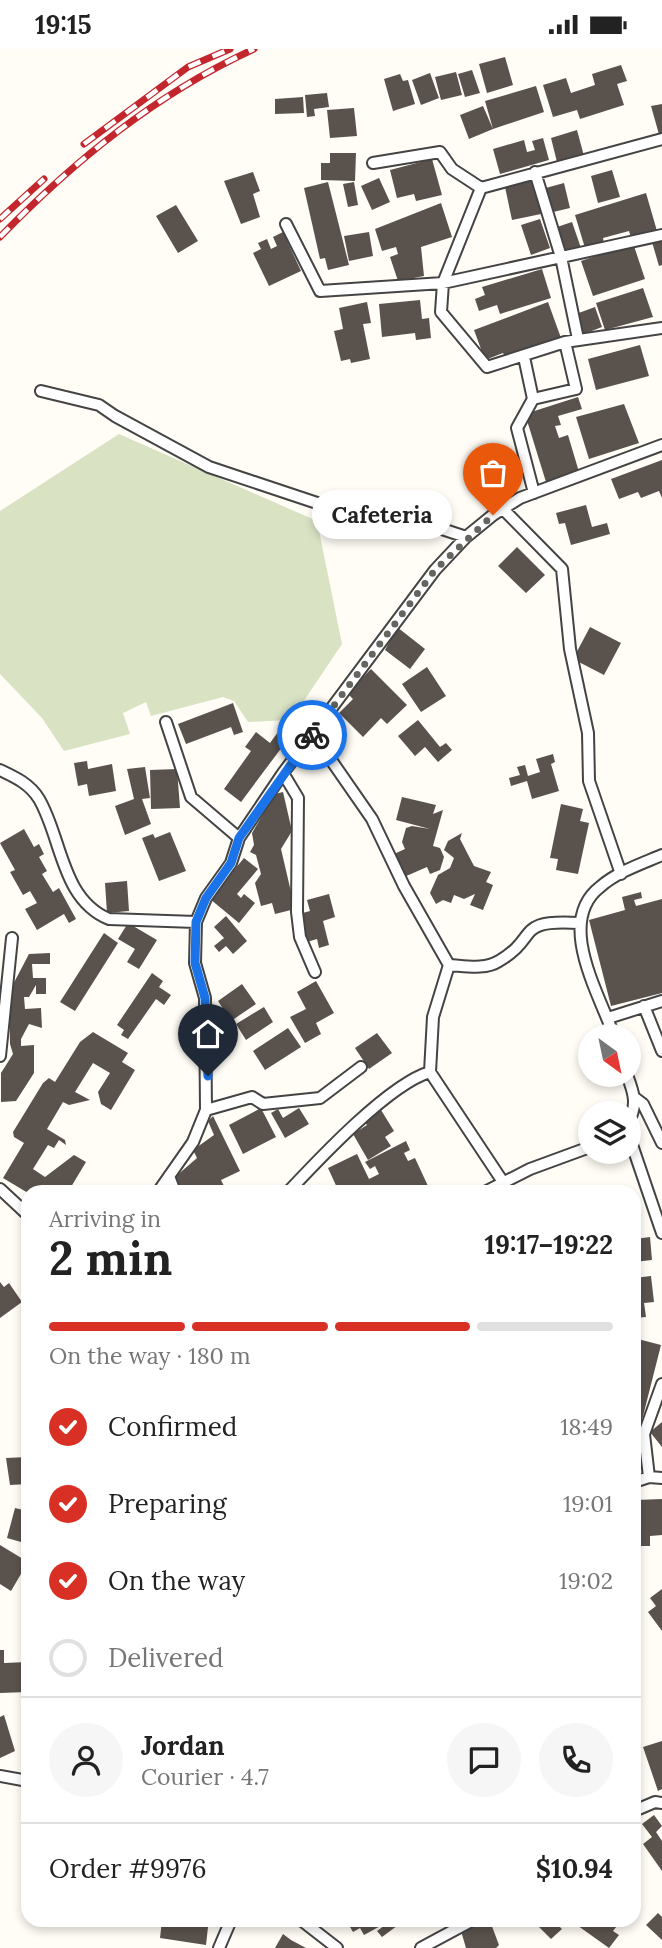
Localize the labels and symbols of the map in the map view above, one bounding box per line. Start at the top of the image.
pin [463,443,523,515]
callout: Cafeteria [311,491,451,539]
courier [277,700,347,770]
pin [178,1004,238,1076]
north arrow [578,1024,640,1087]

